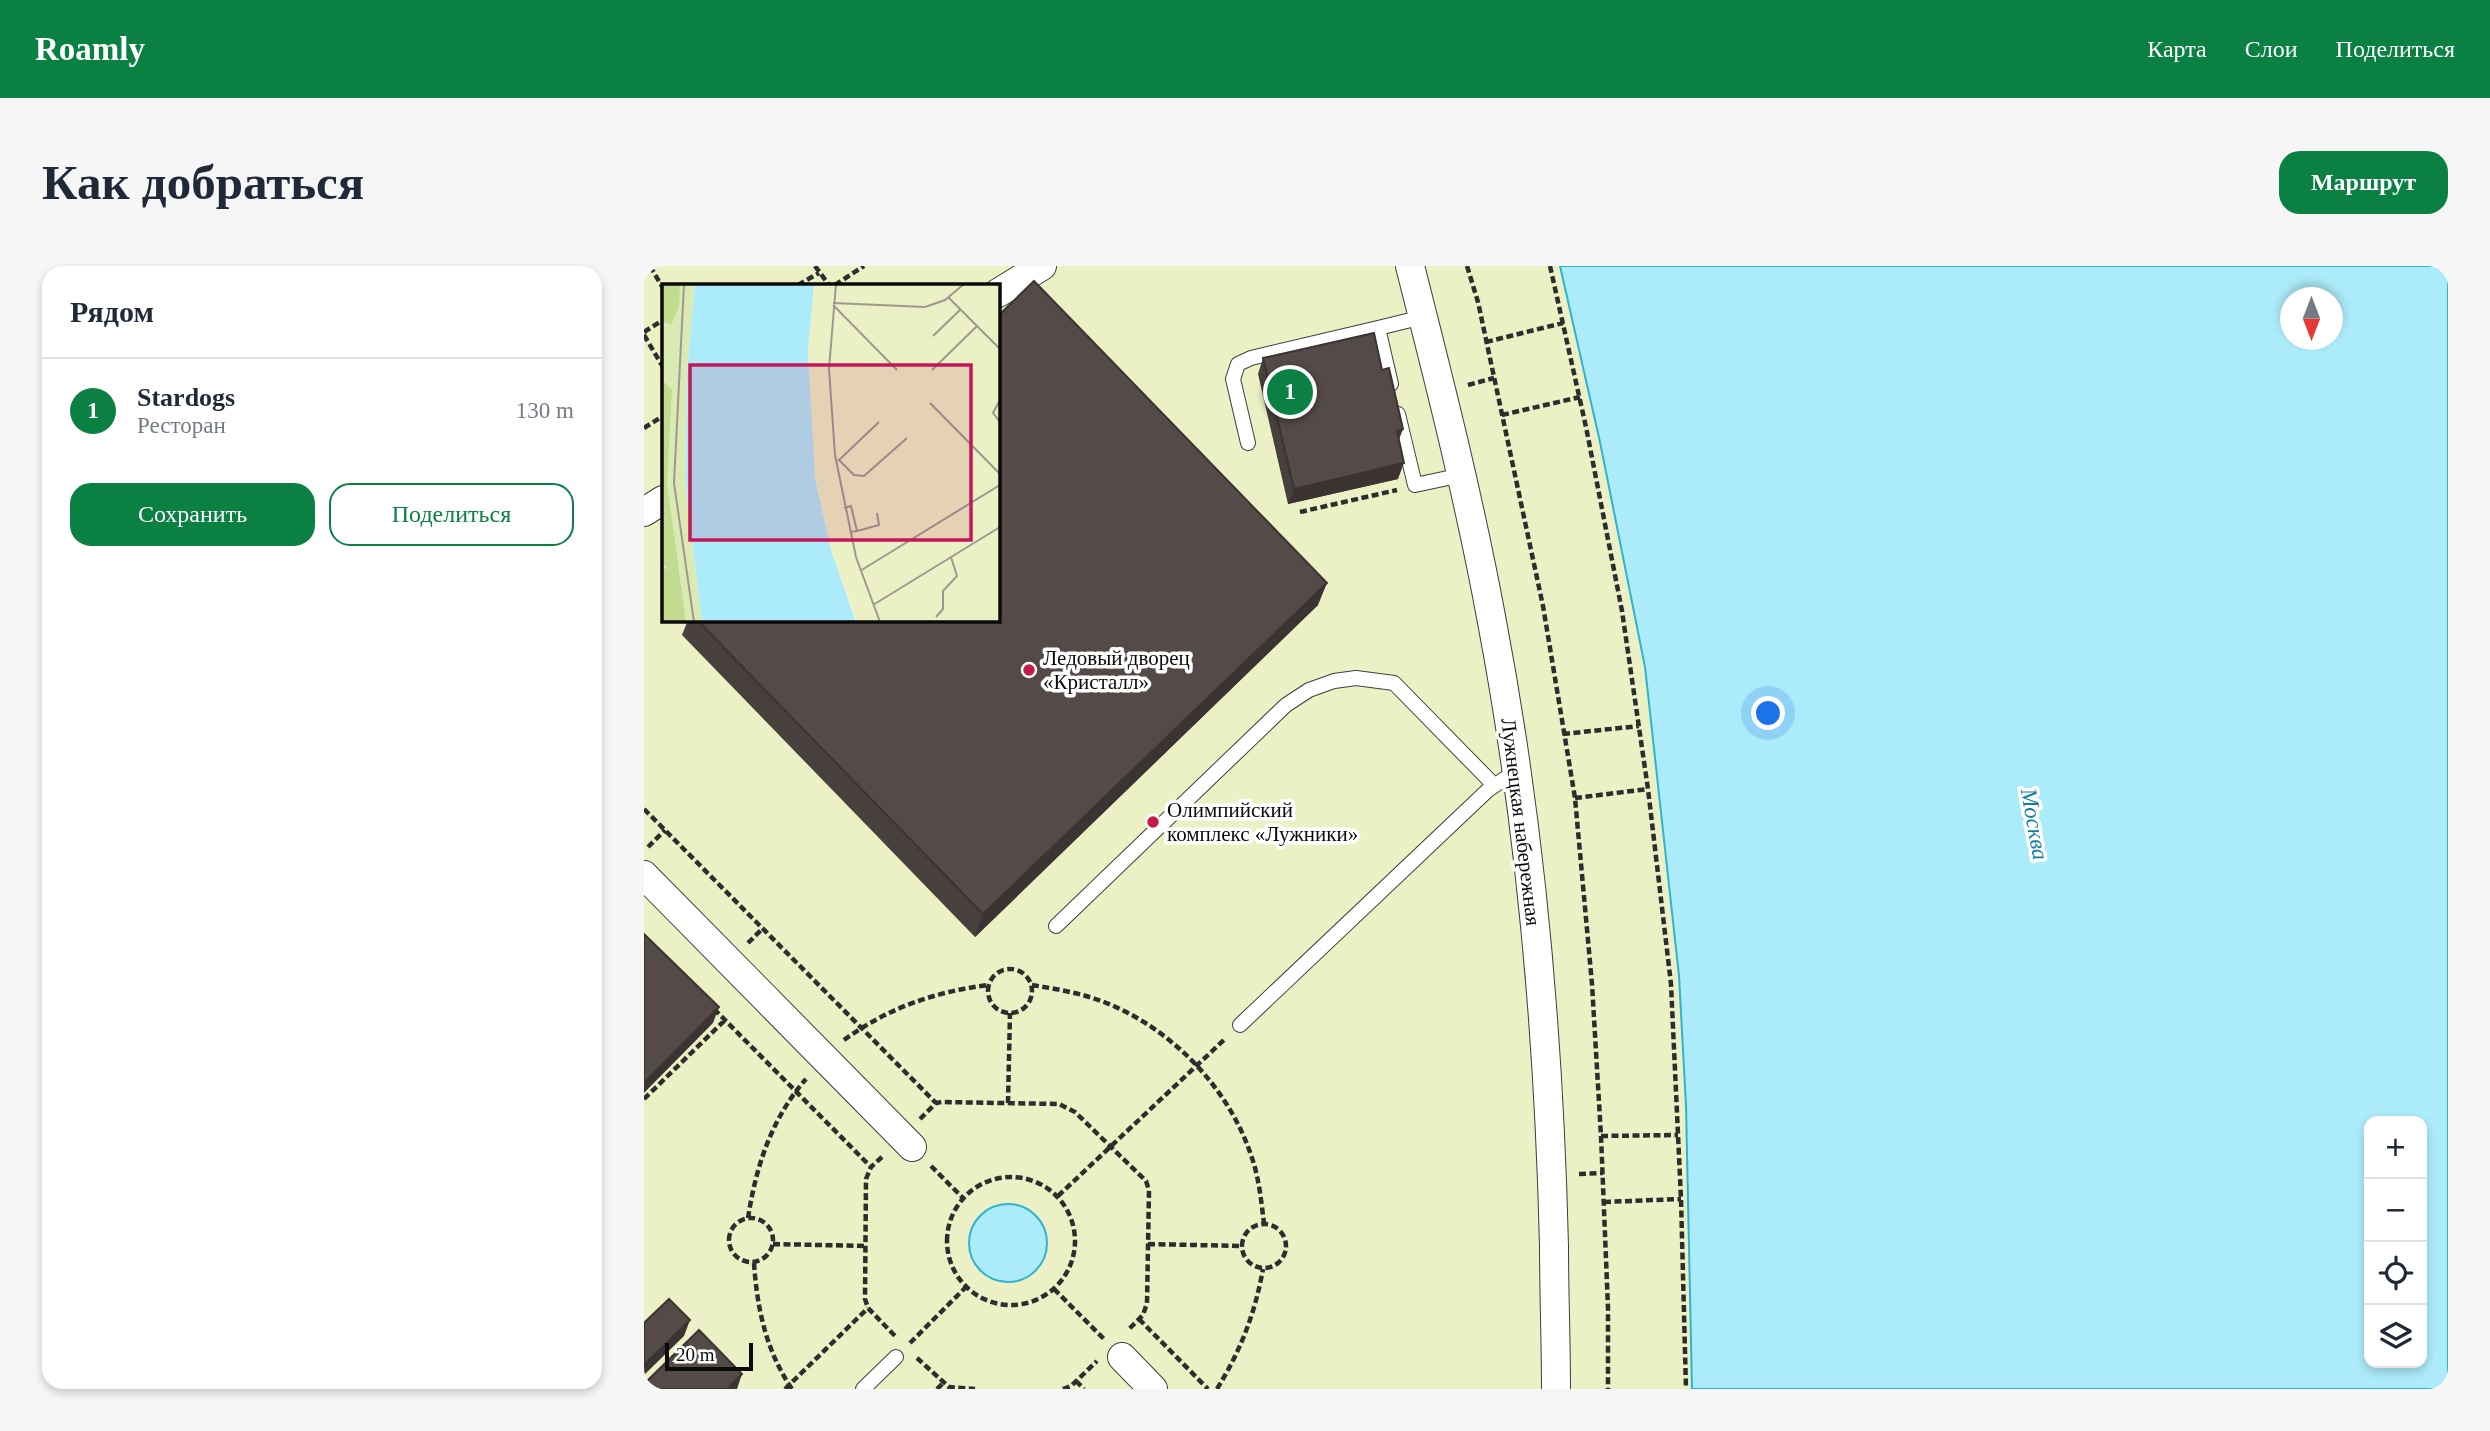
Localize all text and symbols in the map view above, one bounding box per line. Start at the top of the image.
text: Roamly [35,31,145,67]
text: Карта [2147,36,2207,62]
text: Слои [2245,36,2298,62]
text: Поделиться [2336,36,2455,62]
button: Маршрут [2279,151,2448,214]
text: Как добраться [42,155,364,210]
inset map [662,284,999,621]
north arrow [2280,287,2343,350]
text: Рядом [70,295,154,328]
pin: 1 [1267,366,1313,418]
text: Stardogs [137,383,235,412]
text: 1 [87,398,99,423]
text: 130 m [516,398,574,423]
text: Ресторан [137,413,226,438]
button: Сохранить [70,483,315,546]
button: Поделиться [329,483,574,546]
place label: Ледовый дворец «Кристалл» [1043,646,1190,694]
marker: Ледовый дворец «Кристалл» [1021,662,1037,678]
your location [1751,696,1785,730]
street label: Лужнецкая набережная [1496,717,1546,928]
water label: Москва [2016,785,2053,862]
place label: Олимпийский комплекс «Лужники» [1167,798,1358,846]
marker: Олимпийский комплекс «Лужники» [1145,814,1161,830]
map controls [2364,1116,2427,1368]
button: + [2364,1116,2427,1179]
button: − [2364,1179,2427,1242]
button: locate [2364,1242,2427,1305]
button: layers [2364,1305,2427,1368]
scale bar [665,1340,752,1372]
text: 20 m [676,1344,715,1365]

